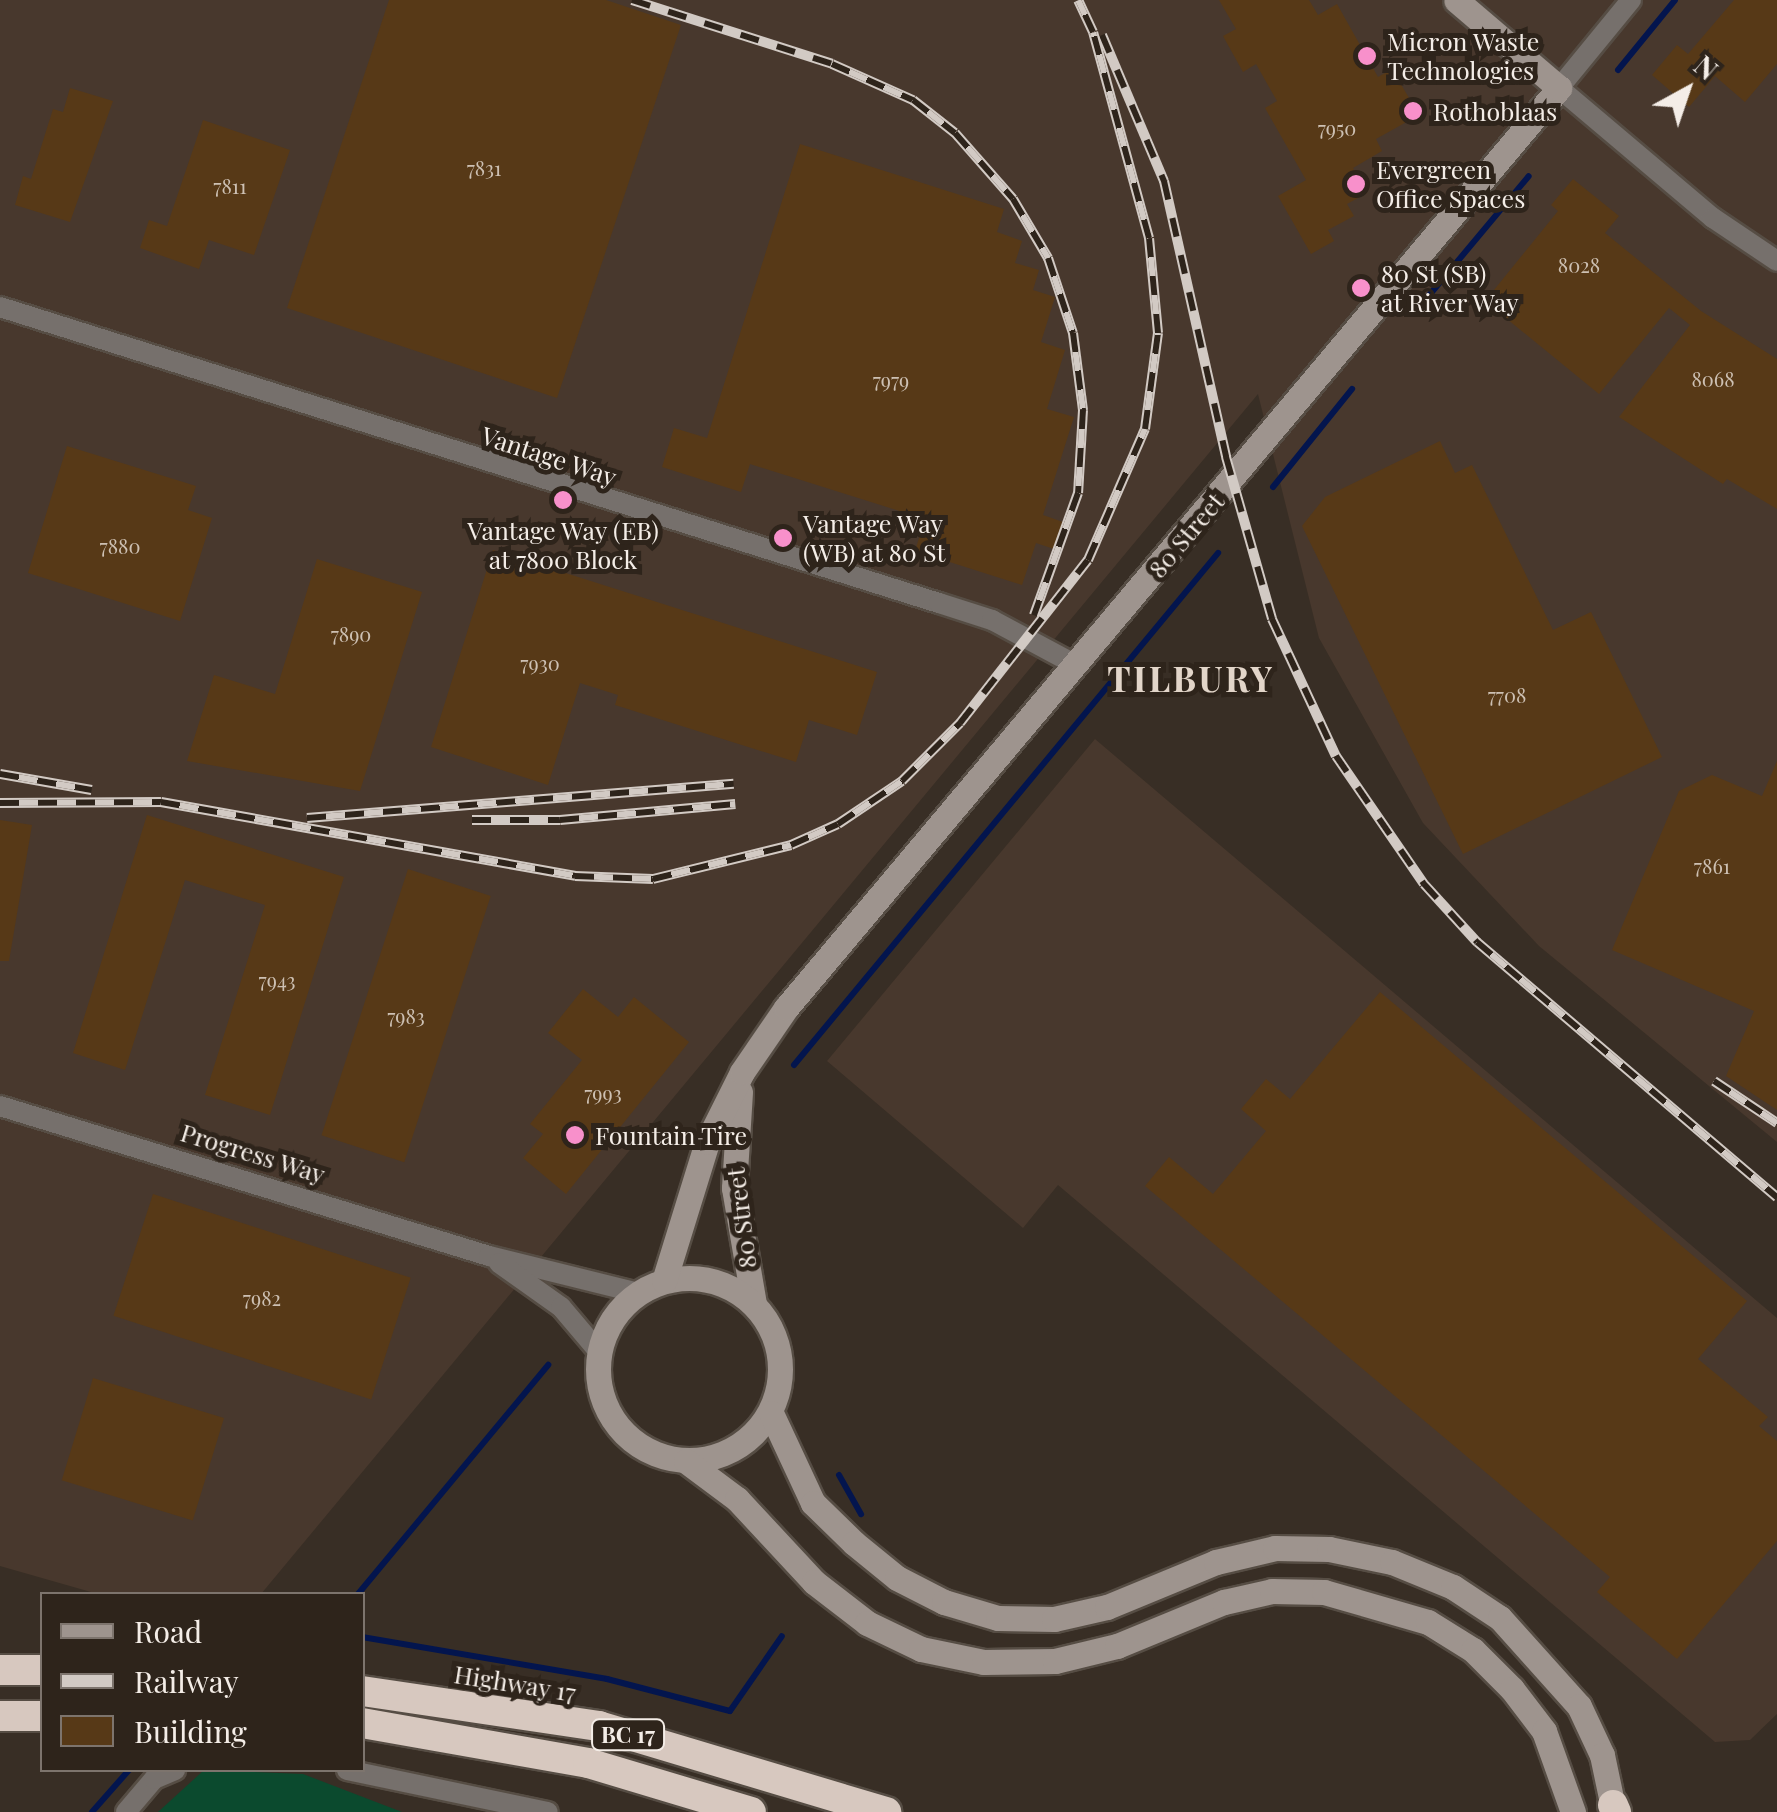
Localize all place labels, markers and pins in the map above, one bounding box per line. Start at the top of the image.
place label: Micron Waste Technologies [1387,27,1540,86]
marker: Micron Waste Technologies [1356,45,1378,67]
place label: Rothoblaas [1433,96,1557,126]
marker: Rothoblaas [1402,100,1424,122]
place label: Evergreen Office Spaces [1376,155,1525,214]
marker: Evergreen Office Spaces [1345,173,1367,195]
place label: 80 St (SB) at River Way [1381,259,1520,318]
marker: 80 St (SB) at River Way [1350,277,1372,299]
marker: Vantage Way (EB) at 7800 Block [552,489,574,511]
place label: Vantage Way (WB) at 80 St [803,509,946,568]
place label: Vantage Way (EB) at 7800 Block [466,516,660,575]
marker: Vantage Way (WB) at 80 St [772,527,794,549]
place label: Fountain Tire [595,1120,748,1150]
marker: Fountain Tire [564,1124,586,1146]

